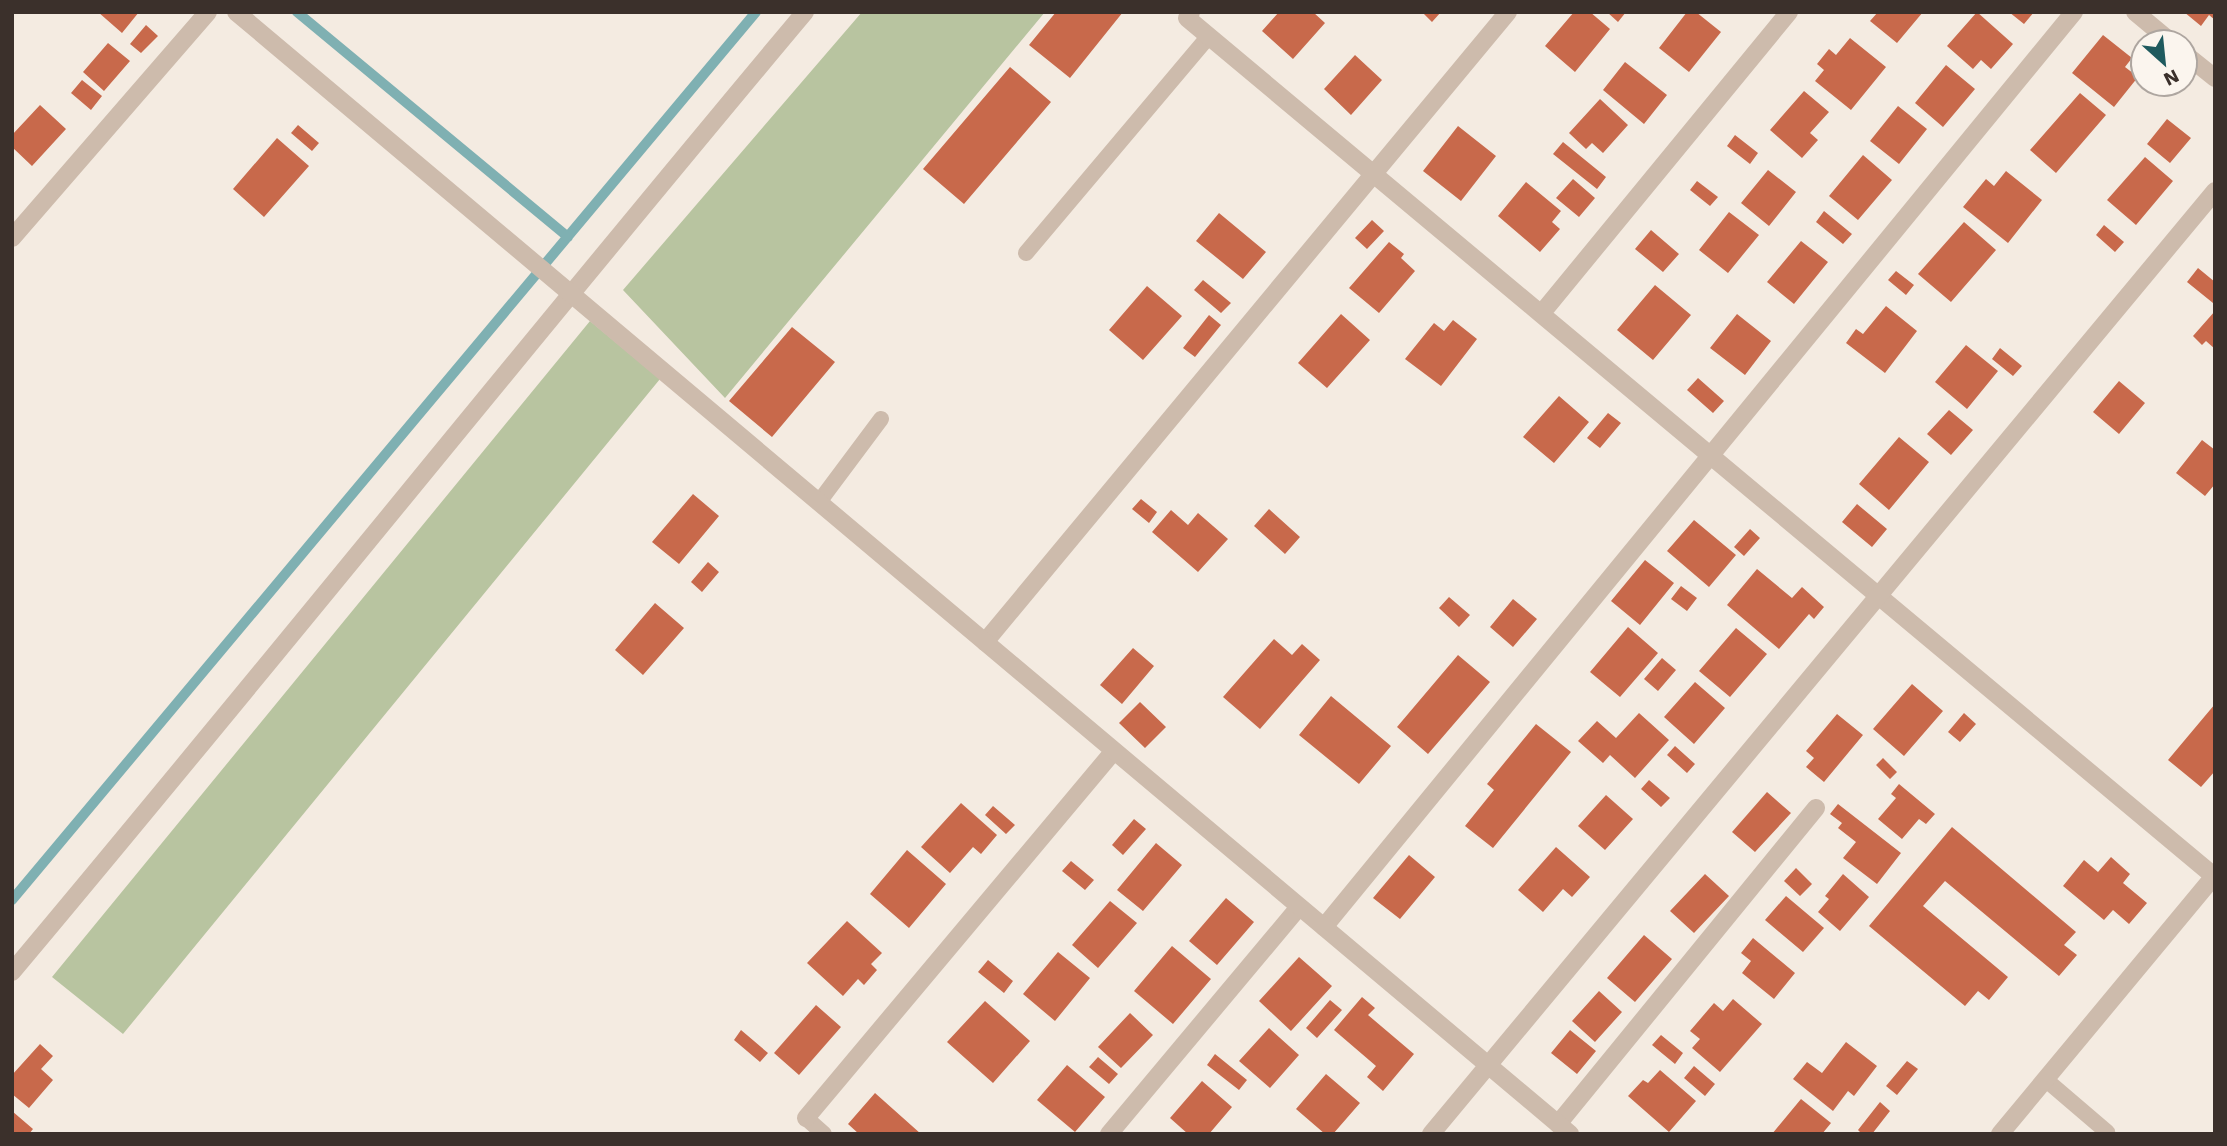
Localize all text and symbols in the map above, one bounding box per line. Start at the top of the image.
north arrow [2129,28,2199,98]
text: N [2160,64,2183,91]

